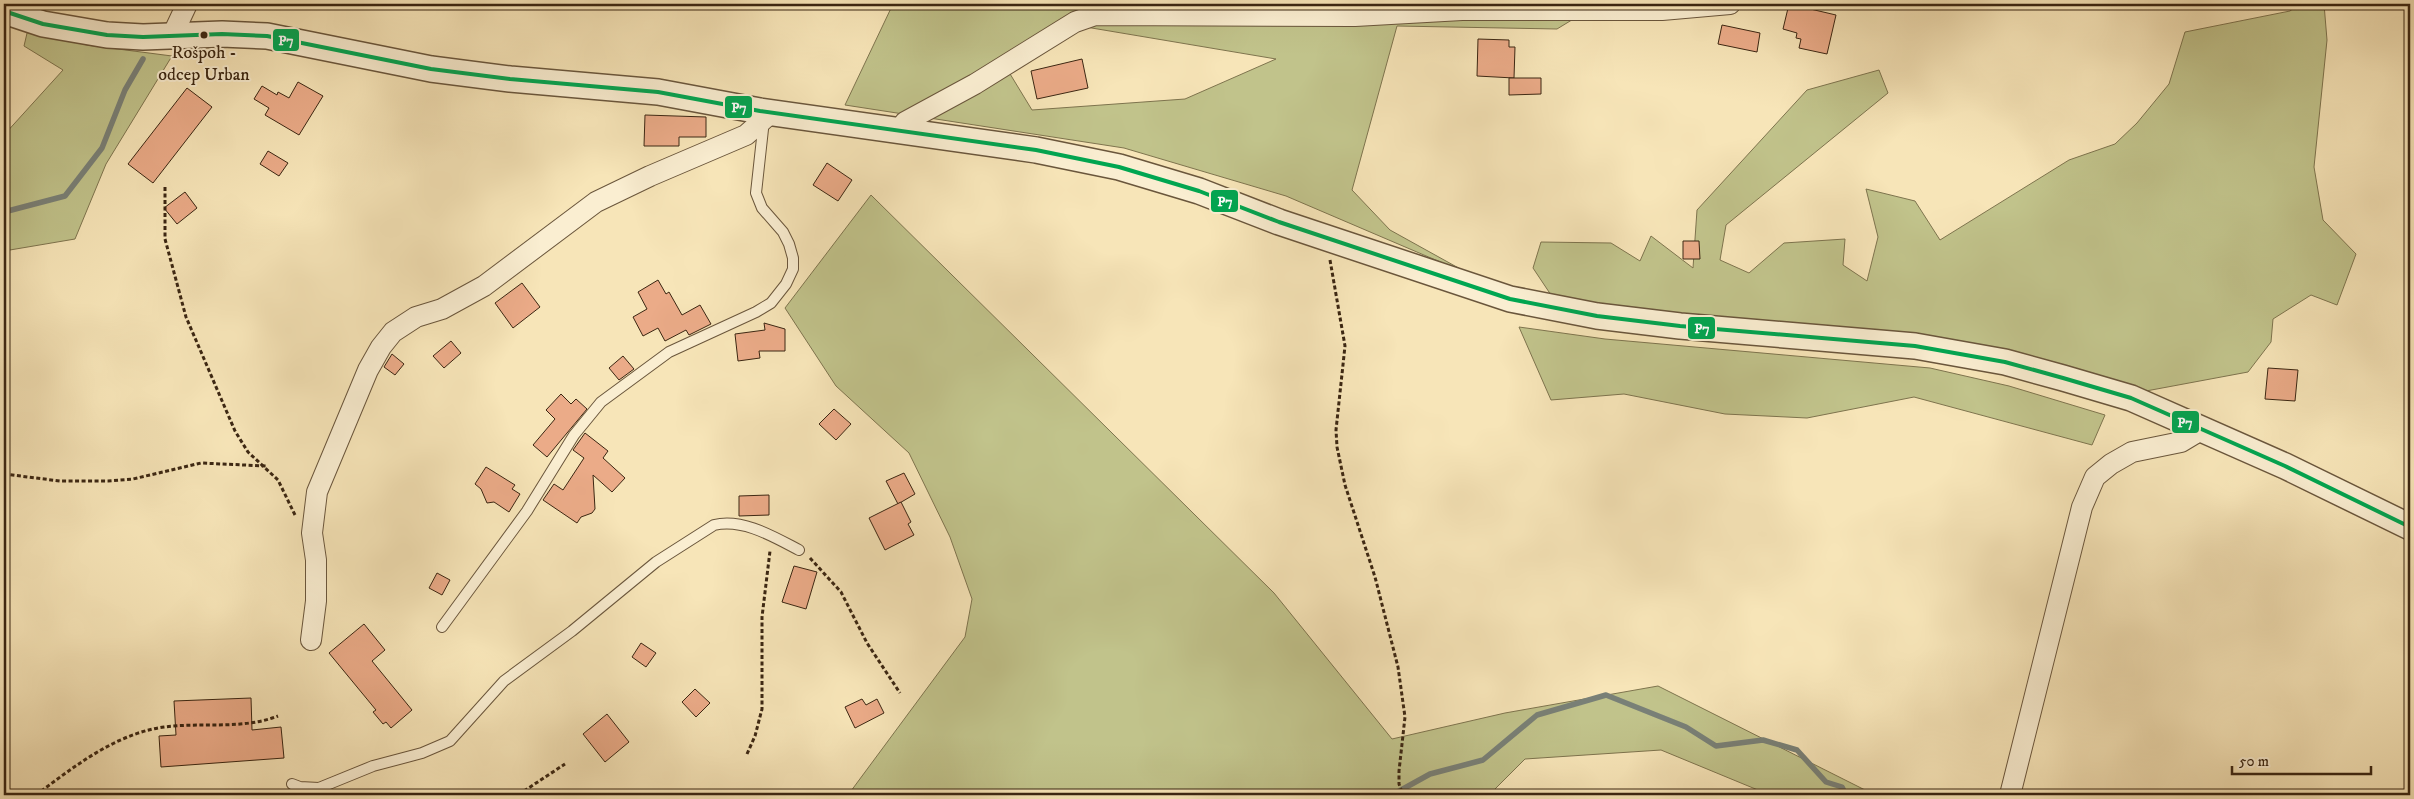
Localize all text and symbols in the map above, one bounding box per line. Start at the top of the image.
line badge: P7 [272,28,300,52]
marker: Rošpoh - odcep Urban [199,30,209,40]
text: P7 [278,32,294,50]
place label: Rošpoh - odcep Urban [158,42,250,86]
line badge: P7 [724,95,753,119]
text: P7 [731,99,747,117]
line badge: P7 [1210,189,1239,213]
text: P7 [1217,193,1233,211]
line badge: P7 [1687,316,1716,340]
text: P7 [1694,320,1710,338]
line badge: P7 [2171,410,2200,434]
text: P7 [2177,414,2193,432]
scale bar [2232,744,2370,776]
text: 50 m [2239,752,2269,771]

